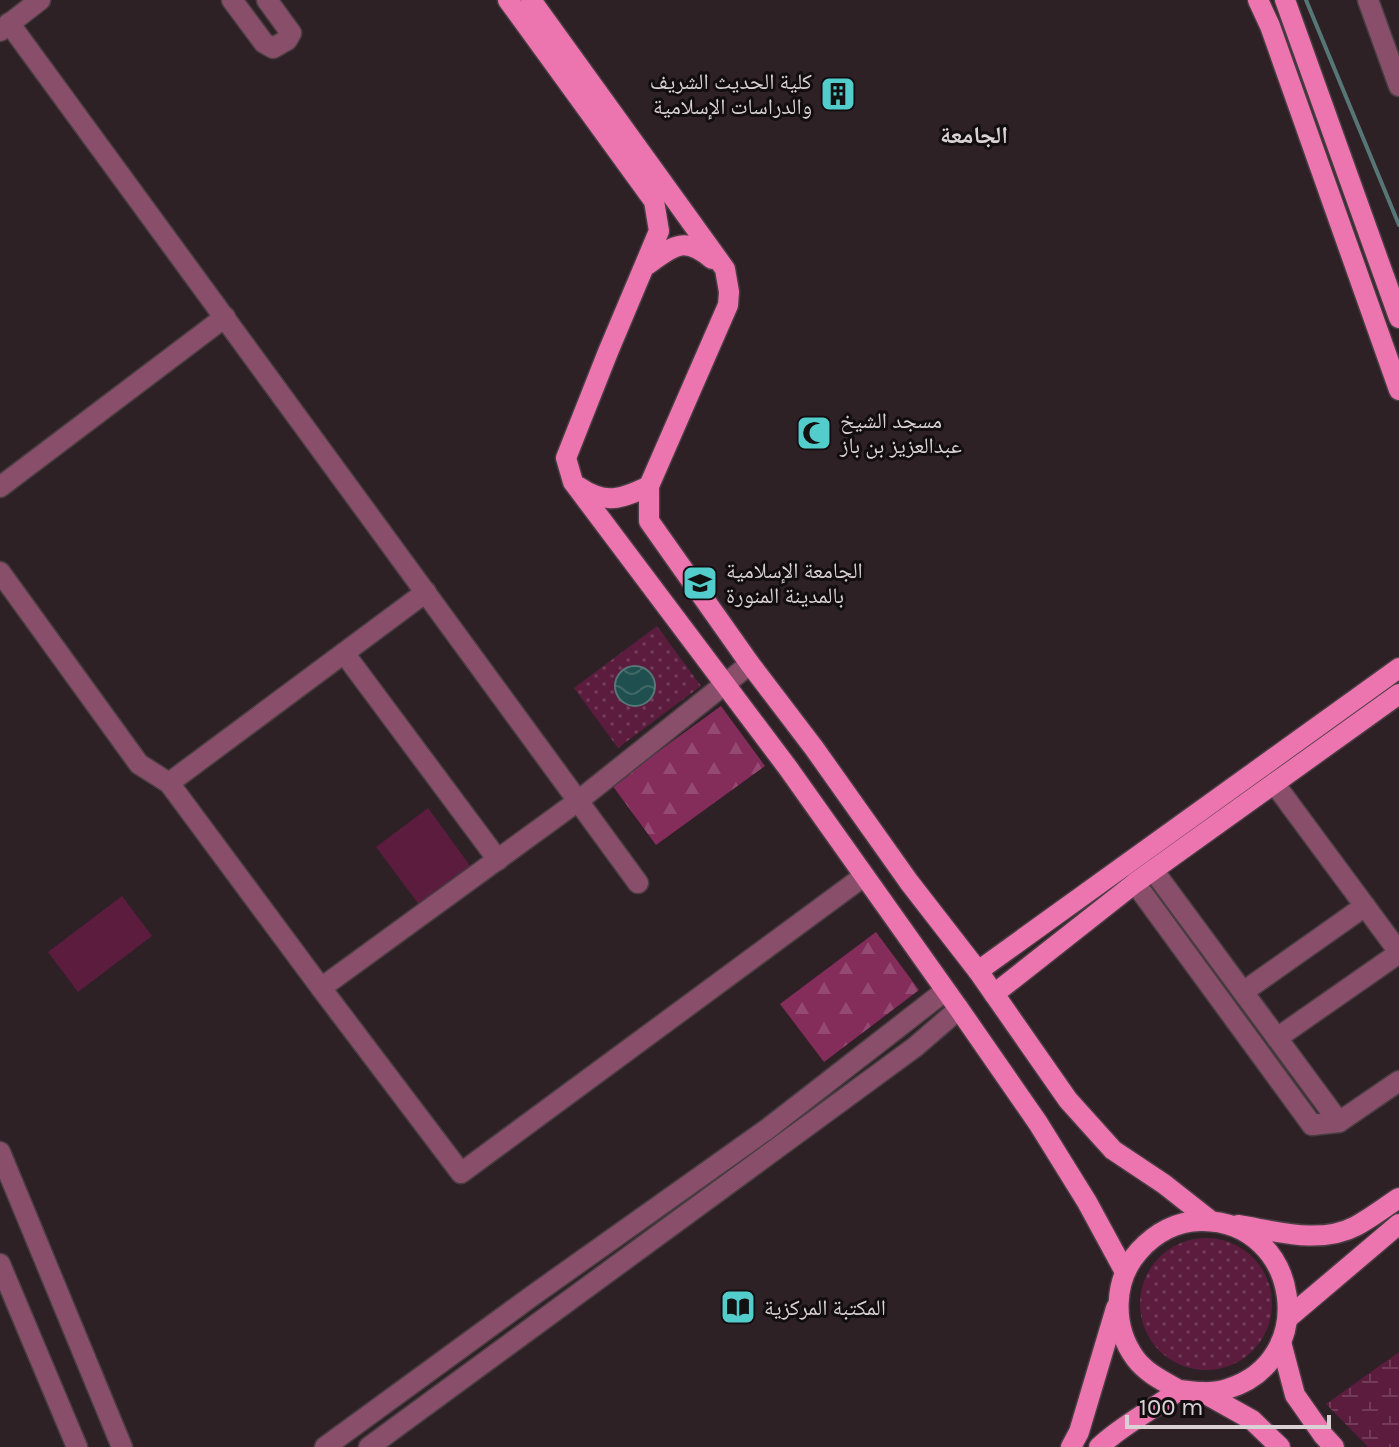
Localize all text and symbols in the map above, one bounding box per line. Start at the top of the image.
place label: كلية الحديث الشريف والدراسات الإسلامية [650,69,812,120]
building icon: كلية الحديث الشريف والدراسات الإسلامية [819,75,857,113]
district label: الجامعة [940,121,1008,149]
place label: مسجد الشيخ عبدالعزيز بن باز [839,408,962,459]
mosque icon: مسجد الشيخ عبدالعزيز بن باز [795,414,833,452]
place label: الجامعة الإسلامية بالمدينة المنورة [726,558,863,609]
school or university icon: الجامعة الإسلامية بالمدينة المنورة [681,564,719,602]
library icon: المكتبة المركزية [719,1288,757,1326]
place label: المكتبة المركزية [764,1295,886,1321]
scale bar [1127,1379,1329,1429]
text: 100 m [1139,1393,1204,1421]

